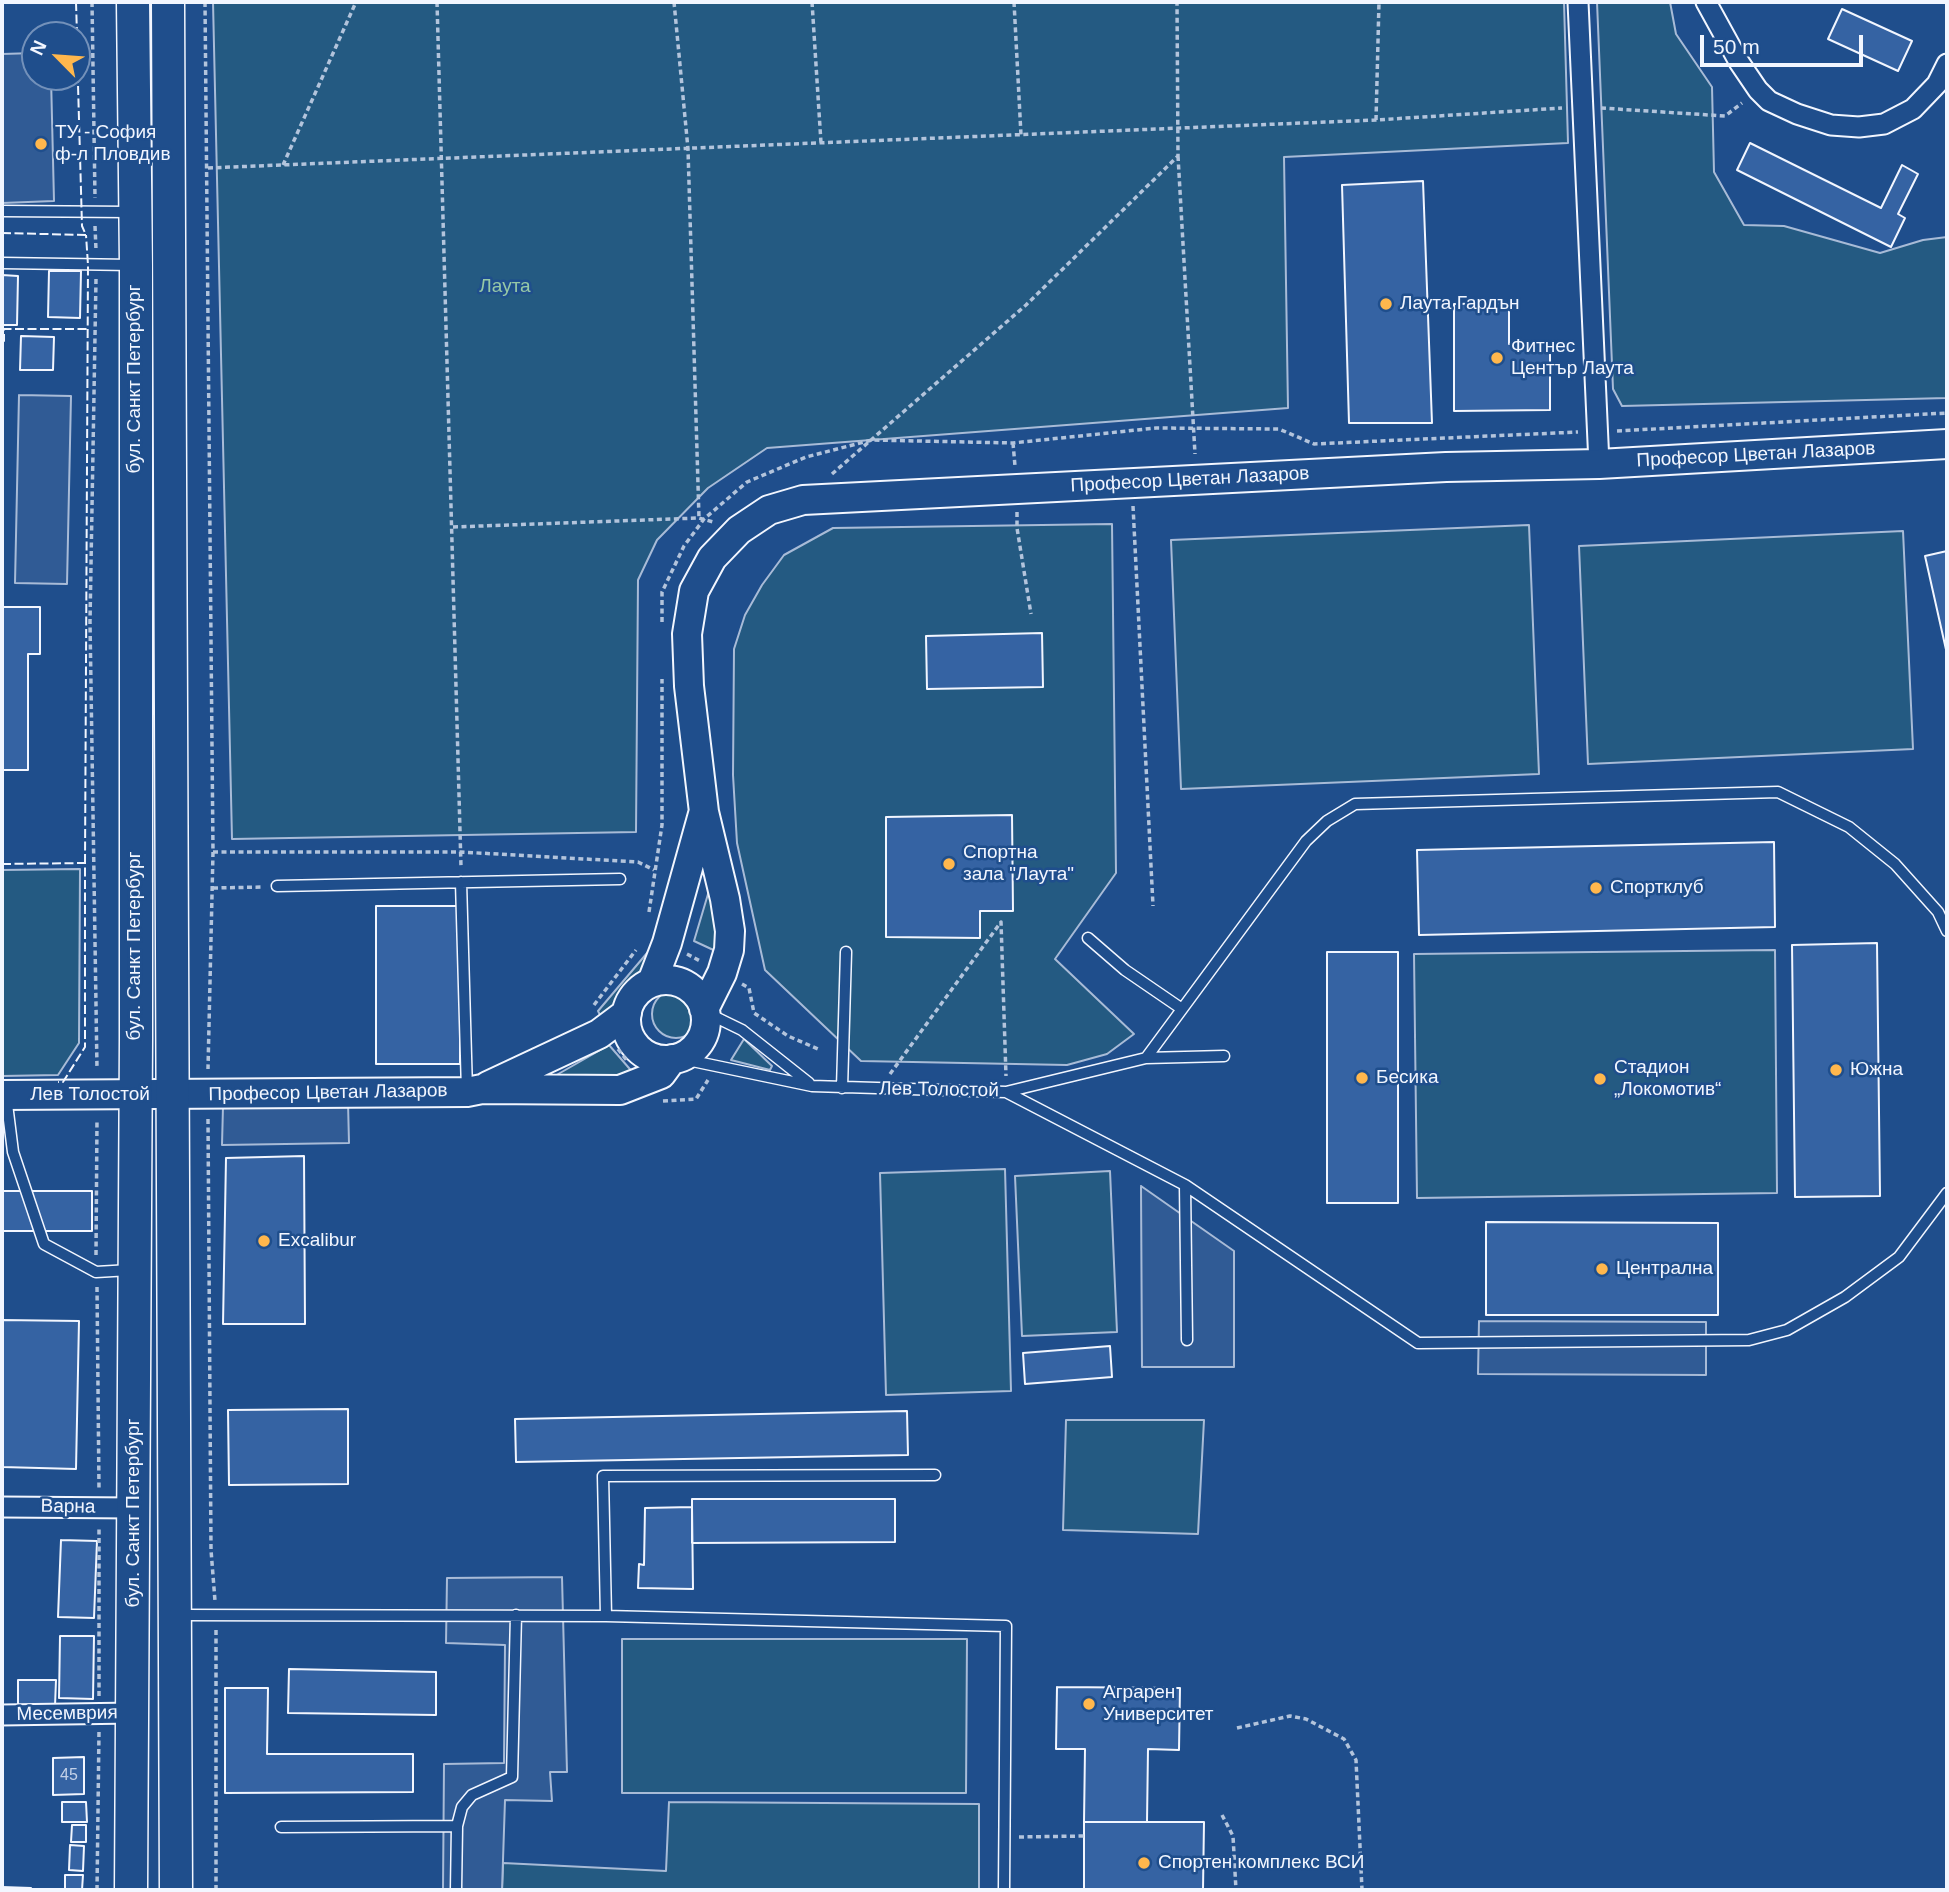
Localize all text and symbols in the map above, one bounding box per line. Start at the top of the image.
north arrow [21,21,91,91]
scale bar [1704,21,1867,65]
text: 50 m [1713,35,1760,58]
text: N [26,37,51,58]
place label: ТУ - София ф-л Пловдив [55,122,171,166]
marker: ТУ - София ф-л Пловдив [33,136,49,152]
park label: Лаута [479,276,531,298]
street label: бул. Санкт Петербург [124,284,146,474]
place label: Лаута Гардън [1400,293,1520,315]
marker: Лаута Гардън [1378,296,1394,312]
place label: Фитнес Център Лаута [1511,336,1634,380]
marker: Фитнес Център Лаута [1489,350,1505,366]
street label: Професор Цветан Лазаров [1636,437,1876,473]
street label: Професор Цветан Лазаров [1070,462,1310,498]
place label: Спортна зала "Лаута" [963,842,1074,886]
street label: бул. Санкт Петербург [124,851,146,1041]
marker: Спортна зала "Лаута" [941,856,957,872]
place label: Спортклуб [1610,877,1704,899]
marker: Спортклуб [1588,880,1604,896]
place label: Стадион „Локомотив“ [1614,1057,1721,1101]
place label: Южна [1850,1059,1903,1081]
marker: Южна [1828,1062,1844,1078]
place label: Бесика [1376,1067,1438,1089]
marker: Бесика [1354,1070,1370,1086]
marker: Стадион „Локомотив“ [1592,1071,1608,1087]
street label: Лев Толостой [879,1078,999,1102]
street label: Професор Цветан Лазаров [208,1080,448,1106]
street label: Лев Толостой [30,1084,150,1106]
place label: Excalibur [278,1230,356,1252]
marker: Excalibur [256,1233,272,1249]
place label: Централна [1616,1258,1713,1280]
marker: Централна [1594,1261,1610,1277]
street label: бул. Санкт Петербург [123,1418,145,1608]
street label: Варна [40,1495,96,1519]
place label: Аграрен Университет [1103,1682,1214,1726]
marker: Аграрен Университет [1081,1696,1097,1712]
street label: Месемврия [16,1702,118,1726]
house number: 45 [60,1766,78,1786]
place label: Спортен комплекс ВСИ [1158,1852,1364,1874]
marker: Спортен комплекс ВСИ [1136,1855,1152,1871]

